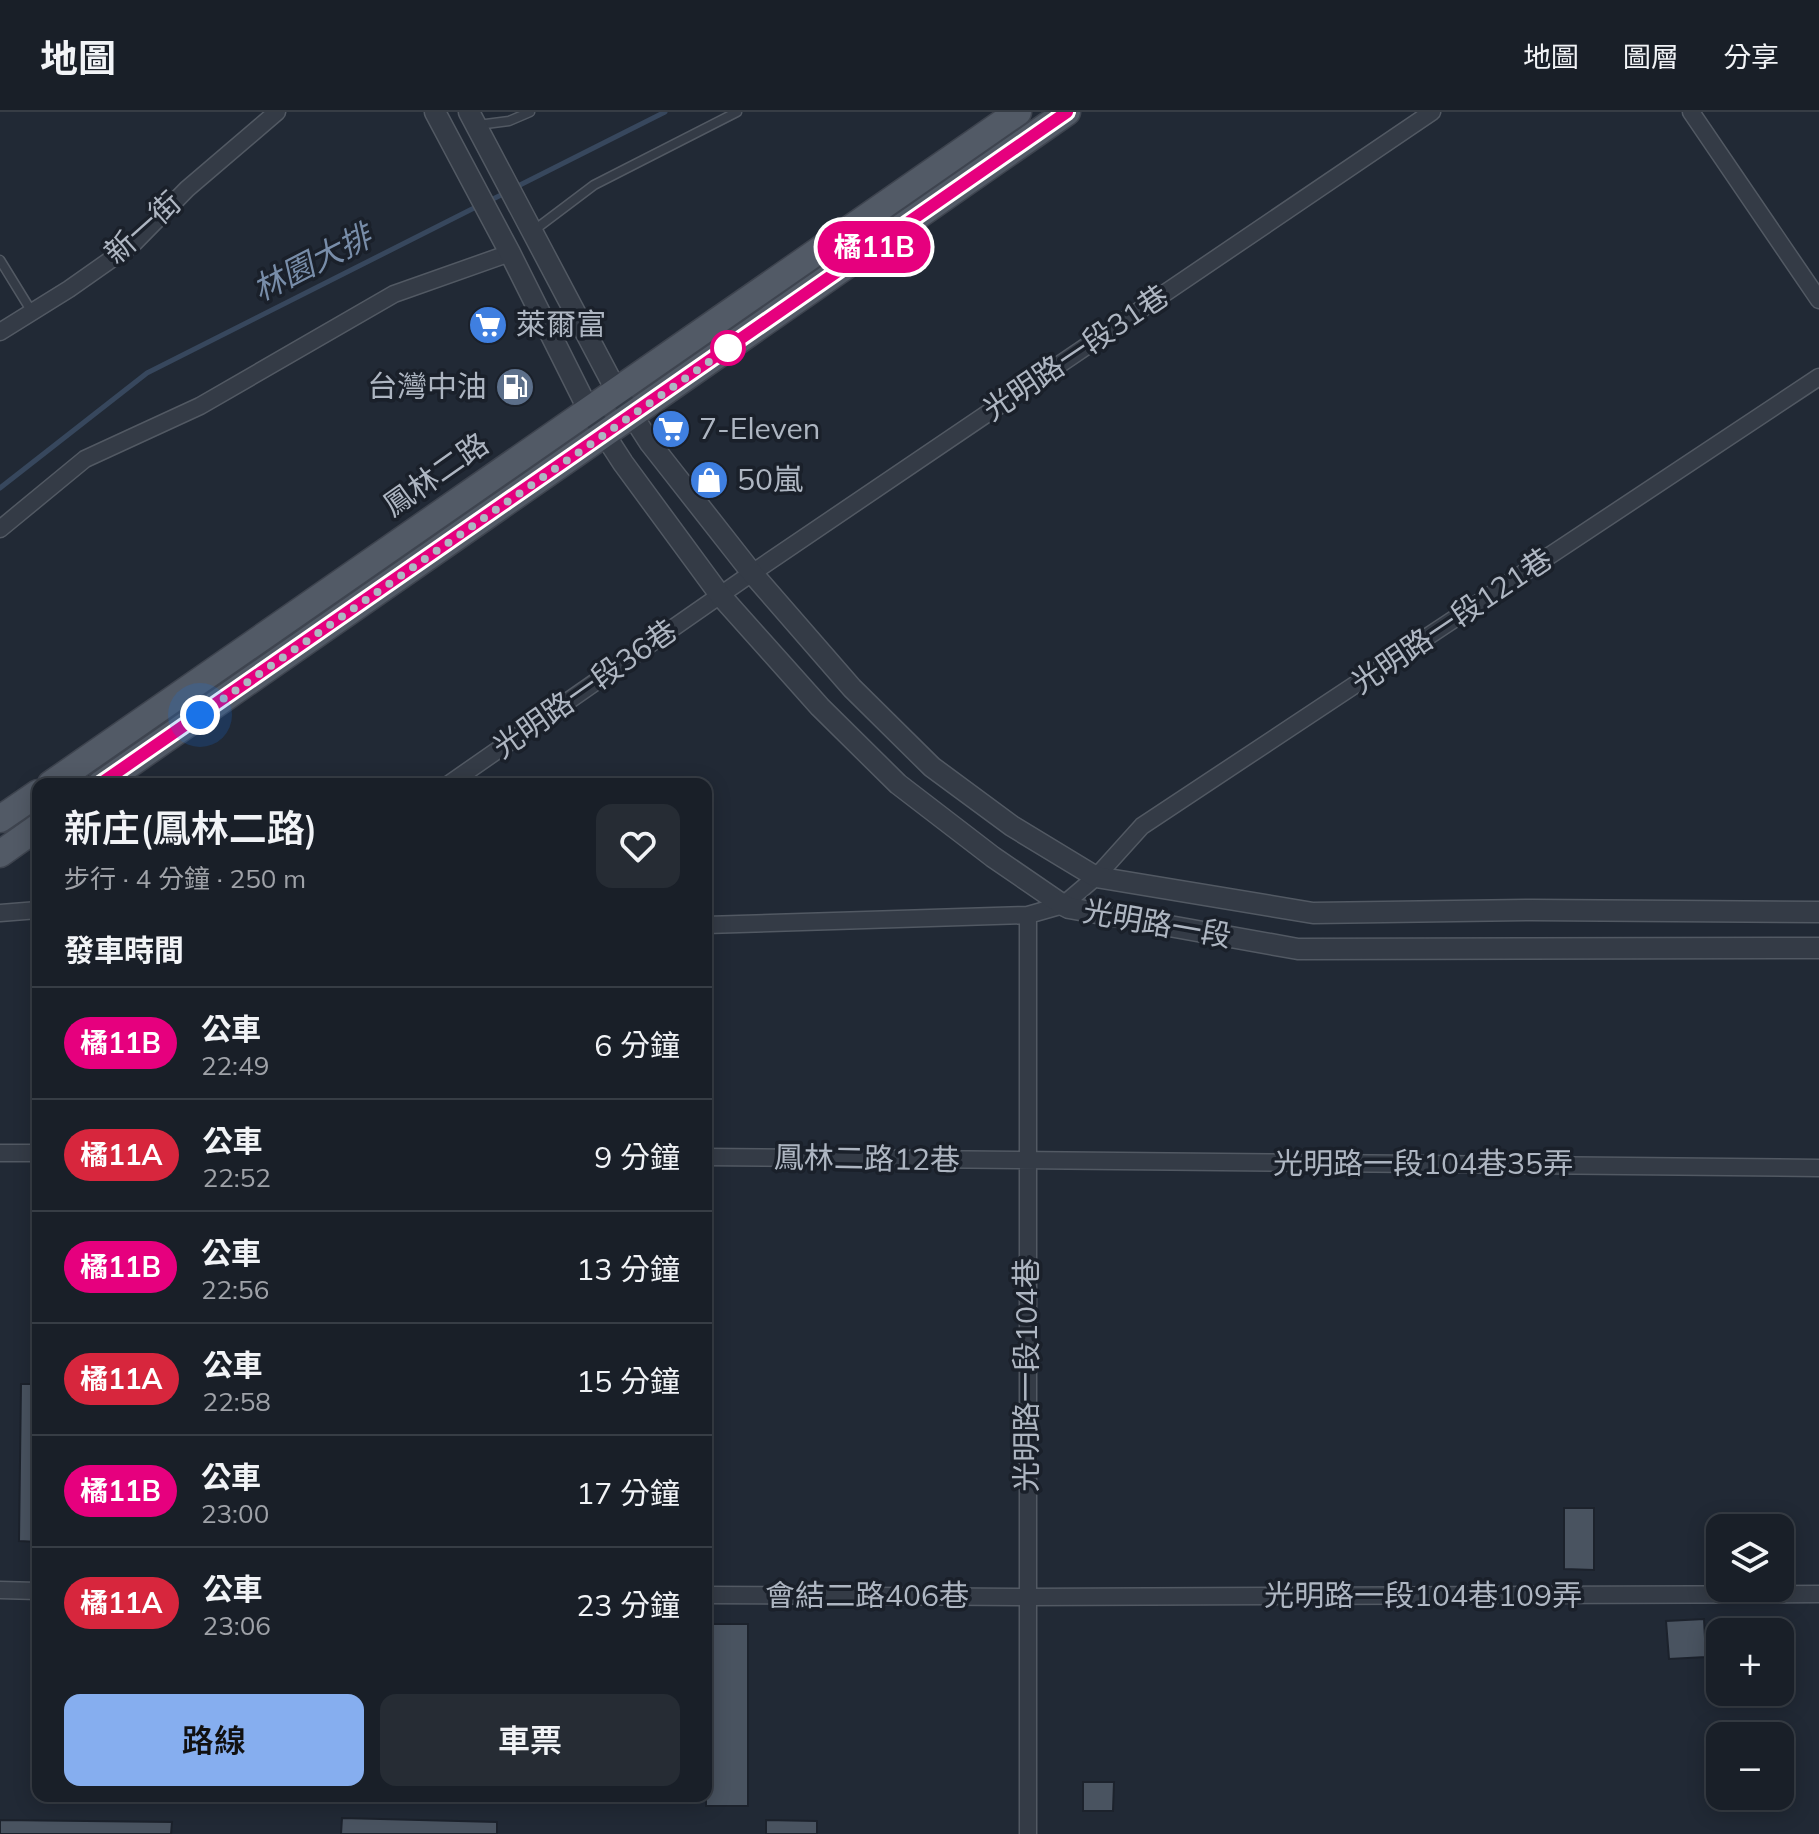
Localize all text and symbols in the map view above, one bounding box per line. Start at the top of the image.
text: 地圖 [40,34,116,82]
text: 地圖 [1523,39,1579,74]
text: 圖層 [1623,39,1679,74]
text: 分享 [1723,39,1779,74]
street label: 新一街 [96,183,188,271]
water label: 林園大排 [245,213,381,309]
line badge: 橘11B [818,221,930,273]
text: 橘11B [834,229,914,264]
street label: 光明路一段31巷 [975,276,1176,428]
supermarket icon: 萊爾富 [467,304,509,346]
place label: 萊爾富 [516,305,606,343]
unlabelled marker [711,331,745,365]
fuel station icon: 台灣中油 [494,366,536,408]
place label: 台灣中油 [367,367,487,405]
supermarket icon: 7-Eleven [650,408,692,450]
place label: 7-Eleven [699,409,820,447]
street label: 鳳林二路 [375,424,495,524]
shop icon: 50嵐 [688,459,730,501]
place label: 50嵐 [737,460,803,498]
street label: 光明路一段121巷 [1344,539,1559,701]
street label: 光明路一段36巷 [485,611,684,766]
your location [180,695,220,735]
text: 新庄(鳳林二路) [64,804,317,852]
button: heart [596,804,680,888]
text: 步行 · 4 分鐘 · 250 m [64,862,306,895]
street label: 光明路一段 [1080,891,1234,955]
text: 發車時間 [64,931,184,969]
text: 公車 [201,1010,261,1048]
text: 橘11B [80,1025,161,1060]
text: 6 分鐘 [594,1026,680,1064]
text: 22:49 [201,1049,269,1082]
text: 公車 [203,1122,263,1160]
text: 橘11A [80,1137,163,1172]
street label: 鳳林二路12巷 [774,1137,960,1179]
text: 9 分鐘 [594,1138,680,1176]
street label: 光明路一段104巷35弄 [1273,1144,1573,1182]
text: 22:52 [203,1161,271,1194]
text: 公車 [201,1234,261,1272]
text: 橘11B [80,1249,161,1284]
text: 13 分鐘 [576,1250,680,1288]
street label: 光明路一段104巷 [1007,1258,1045,1492]
text: 22:56 [201,1273,269,1306]
text: 公車 [203,1346,263,1384]
text: 橘11A [80,1361,163,1396]
text: 15 分鐘 [576,1362,680,1400]
text: 22:58 [203,1385,271,1418]
text: 公車 [201,1458,261,1496]
text: 橘11B [80,1473,161,1508]
text: 17 分鐘 [576,1474,680,1512]
text: 23:00 [201,1497,269,1530]
map controls [1706,1514,1794,1810]
button: layers [1706,1514,1794,1602]
text: 公車 [203,1570,263,1608]
street label: 會結二路406巷 [765,1576,969,1614]
street label: 光明路一段104巷109弄 [1264,1576,1582,1614]
text: 橘11A [80,1585,163,1620]
text: 23 分鐘 [576,1586,680,1624]
text: 23:06 [203,1609,271,1642]
button: + [1706,1618,1794,1706]
button: 路線 [64,1694,364,1786]
button: 車票 [380,1694,680,1786]
button: − [1706,1722,1794,1810]

